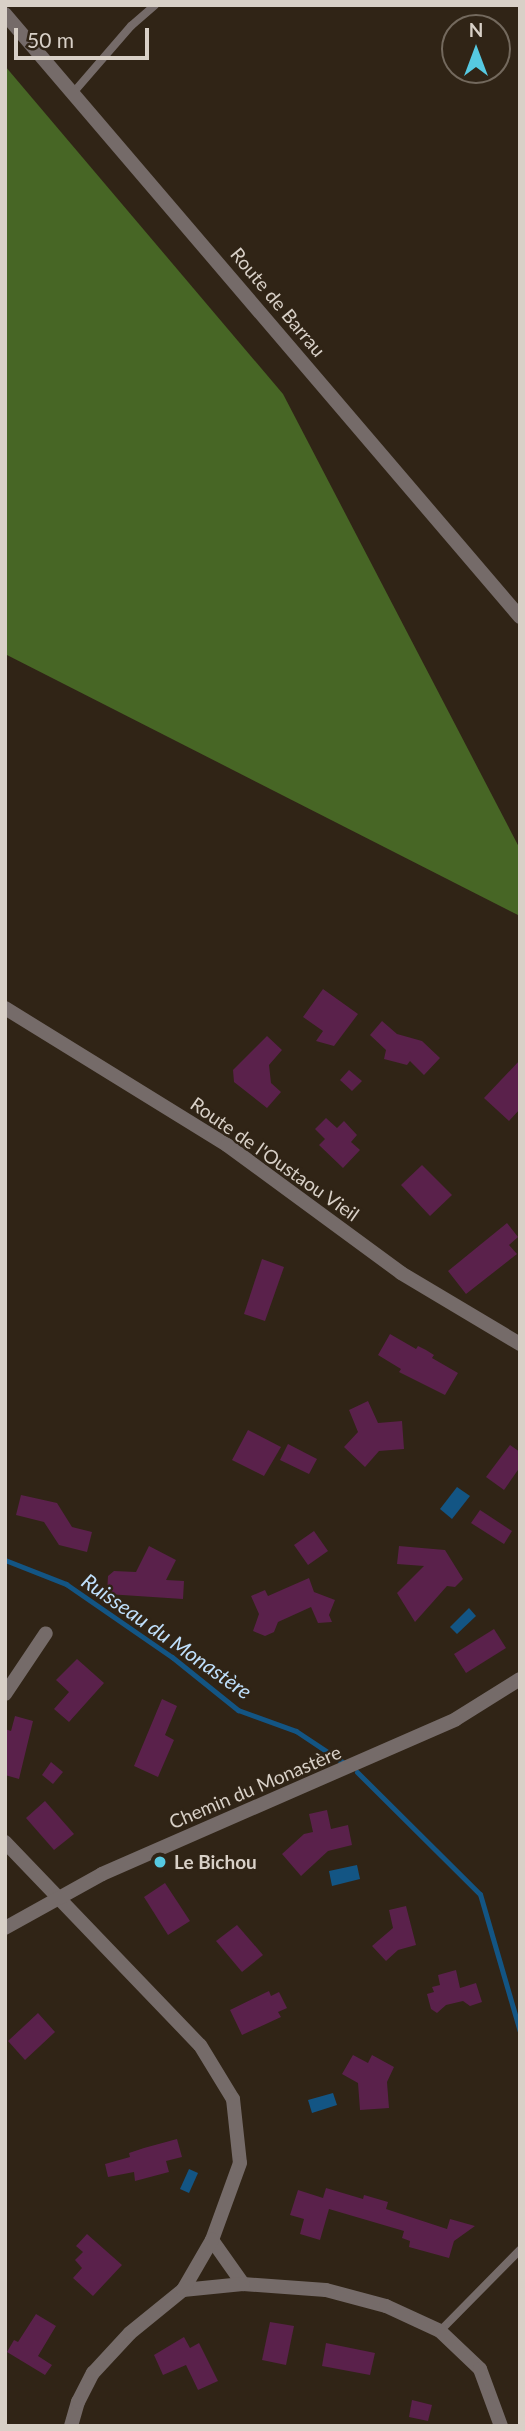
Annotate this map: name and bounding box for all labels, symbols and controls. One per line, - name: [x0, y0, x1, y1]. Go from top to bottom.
- scale bar: [18, 14, 152, 58]
- north arrow: [441, 14, 511, 84]
- text: N: [469, 18, 483, 41]
- text: 50 m: [27, 27, 74, 52]
- street label: Route de Barrau: [226, 243, 330, 361]
- street label: Route de l'Oustaou Vieil: [186, 1092, 364, 1226]
- water label: Ruisseau du Monastère: [77, 1568, 257, 1704]
- street label: Chemin du Monastère: [165, 1740, 345, 1834]
- place label: Le Bichou: [174, 1851, 257, 1873]
- marker: Le Bichou: [152, 1854, 168, 1870]

